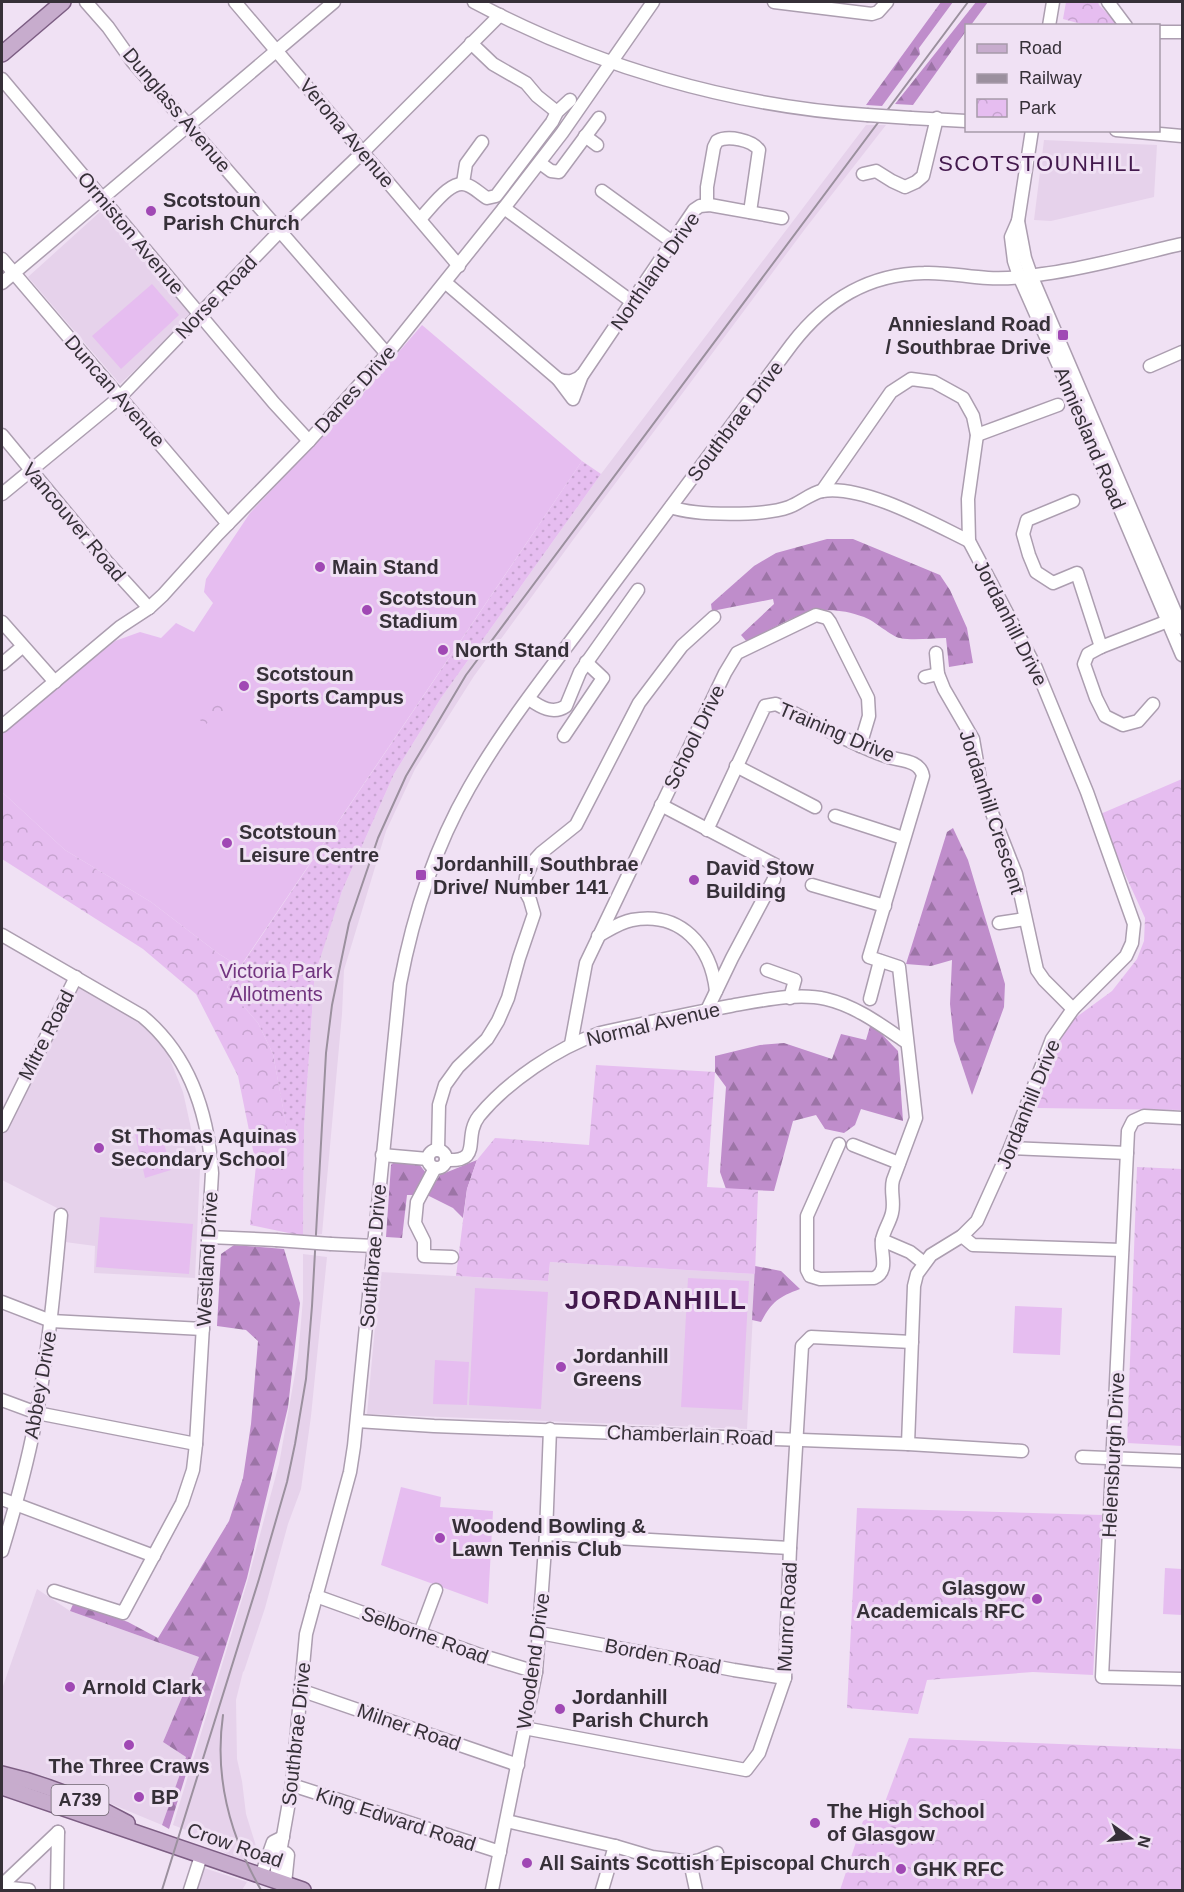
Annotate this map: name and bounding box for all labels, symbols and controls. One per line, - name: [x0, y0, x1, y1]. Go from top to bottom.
- legend: [965, 24, 1160, 132]
- text: Road: [1019, 38, 1062, 58]
- street label: Dunglass Avenue: [119, 43, 235, 177]
- text: Railway: [1019, 68, 1082, 88]
- street label: Verona Avenue: [295, 74, 399, 192]
- text: Park: [1019, 98, 1057, 118]
- district label: SCOTSTOUNHILL: [938, 151, 1142, 176]
- street label: Ormiston Avenue: [73, 167, 189, 299]
- place label: Scotstoun Parish Church: [163, 189, 300, 234]
- marker: Scotstoun Parish Church: [144, 204, 158, 218]
- street label: Northland Drive: [606, 208, 704, 334]
- street label: Norse Road: [171, 251, 261, 343]
- place label: Anniesland Road / Southbrae Drive: [885, 313, 1051, 358]
- marker: Anniesland Road / Southbrae Drive: [1056, 328, 1070, 342]
- street label: Duncan Avenue: [60, 331, 170, 451]
- street label: Danes Drive: [310, 341, 400, 437]
- street label: Southbrae Drive: [683, 357, 787, 485]
- street label: Anniesland Road: [1050, 364, 1130, 512]
- street label: Vancouver Road: [18, 458, 130, 586]
- place label: Main Stand: [332, 556, 439, 578]
- street label: Jordanhill Drive: [970, 557, 1052, 689]
- marker: Main Stand: [313, 560, 327, 574]
- place label: Scotstoun Stadium: [379, 587, 477, 632]
- marker: Scotstoun Stadium: [360, 603, 374, 617]
- place label: North Stand: [455, 639, 569, 661]
- marker: North Stand: [436, 643, 450, 657]
- place label: Scotstoun Sports Campus: [256, 663, 404, 708]
- marker: Scotstoun Sports Campus: [237, 679, 251, 693]
- street label: School Drive: [659, 681, 729, 793]
- street label: Training Drive: [776, 698, 898, 766]
- street label: Jordanhill Crescent: [955, 727, 1029, 897]
- place label: Scotstoun Leisure Centre: [239, 821, 379, 866]
- marker: Scotstoun Leisure Centre: [220, 836, 234, 850]
- place label: Jordanhill, Southbrae Drive/ Number 141: [433, 853, 639, 898]
- place label: David Stow Building: [706, 857, 814, 902]
- marker: Jordanhill, Southbrae Drive/ Number 141: [414, 868, 428, 882]
- marker: David Stow Building: [687, 873, 701, 887]
- park label: Victoria Park Allotments: [219, 960, 334, 1005]
- street label: Mitre Road: [14, 986, 78, 1084]
- street label: Normal Avenue: [584, 998, 722, 1050]
- street label: Jordanhill Drive: [992, 1036, 1064, 1172]
- place label: St Thomas Aquinas Secondary School: [111, 1125, 297, 1170]
- marker: St Thomas Aquinas Secondary School: [92, 1141, 106, 1155]
- street label: Southbrae Drive: [356, 1183, 390, 1329]
- street label: Westland Drive: [192, 1191, 222, 1327]
- district label: JORDANHILL: [565, 1285, 747, 1315]
- street label: Abbey Drive: [20, 1329, 60, 1441]
- place label: Jordanhill Greens: [573, 1345, 669, 1390]
- marker: Jordanhill Greens: [554, 1360, 568, 1374]
- street label: Helensburgh Drive: [1098, 1372, 1128, 1538]
- street label: Chamberlain Road: [606, 1421, 774, 1449]
- place label: Woodend Bowling & Lawn Tennis Club: [452, 1515, 646, 1560]
- marker: Woodend Bowling & Lawn Tennis Club: [433, 1531, 447, 1545]
- street label: Munro Road: [773, 1561, 801, 1673]
- place label: Glasgow Academicals RFC: [856, 1577, 1025, 1622]
- street label: Woodend Drive: [513, 1591, 553, 1731]
- marker: Glasgow Academicals RFC: [1030, 1592, 1044, 1606]
- street label: Selborne Road: [359, 1602, 491, 1668]
- street label: Borden Road: [603, 1634, 723, 1678]
- street label: Southbrae Drive: [278, 1661, 314, 1807]
- place label: Arnold Clark: [82, 1676, 203, 1698]
- marker: Arnold Clark: [63, 1680, 77, 1694]
- place label: Jordanhill Parish Church: [572, 1686, 709, 1731]
- street label: Milner Road: [354, 1699, 464, 1755]
- marker: Jordanhill Parish Church: [553, 1702, 567, 1716]
- marker: The Three Craws: [122, 1738, 136, 1752]
- place label: The Three Craws: [48, 1755, 210, 1777]
- street label: King Edward Road: [313, 1783, 479, 1855]
- road number: A739: [52, 1785, 109, 1815]
- place label: BP: [151, 1786, 179, 1808]
- marker: BP: [132, 1790, 146, 1804]
- place label: The High School of Glasgow: [827, 1800, 985, 1845]
- north arrow: [1100, 1808, 1160, 1868]
- marker: The High School of Glasgow: [808, 1816, 822, 1830]
- street label: Crow Road: [184, 1818, 286, 1872]
- text: N: [1134, 1834, 1154, 1850]
- place label: All Saints Scottish Episcopal Church: [539, 1852, 890, 1874]
- marker: All Saints Scottish Episcopal Church: [520, 1856, 534, 1870]
- place label: GHK RFC: [913, 1858, 1004, 1880]
- marker: GHK RFC: [894, 1862, 908, 1876]

